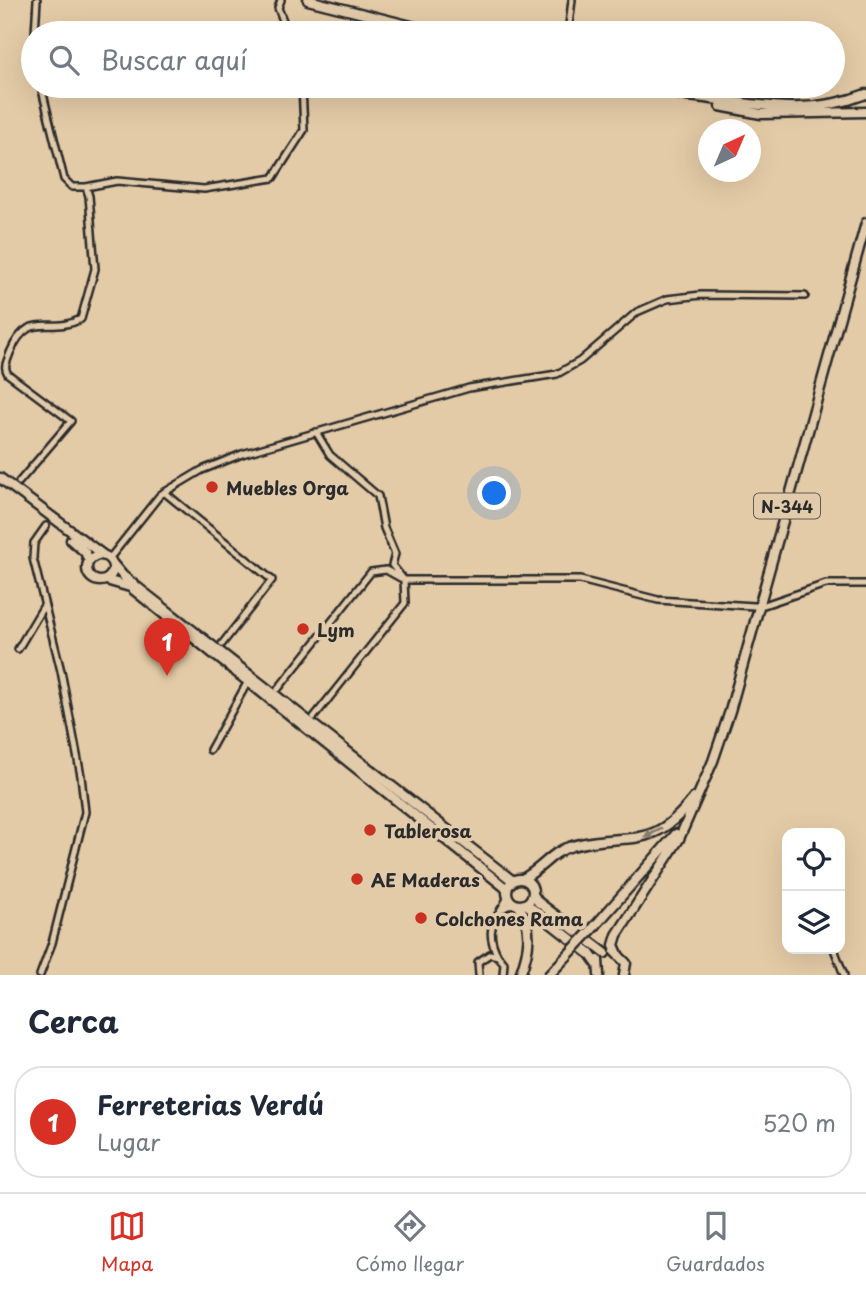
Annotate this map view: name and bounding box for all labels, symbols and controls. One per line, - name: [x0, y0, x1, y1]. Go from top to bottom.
- search box: [21, 21, 845, 98]
- text: Buscar aquí: [101, 40, 247, 79]
- icon: search: [45, 41, 83, 79]
- north arrow: [698, 119, 761, 182]
- place label: Muebles Orga: [226, 474, 349, 501]
- your location: [477, 476, 511, 510]
- marker: Muebles Orga: [204, 479, 220, 495]
- road number: N-344: [754, 494, 820, 519]
- place label: Lym: [317, 616, 355, 643]
- pin: 1: [144, 618, 190, 676]
- marker: Lym: [295, 621, 311, 637]
- place label: Tablerosa: [384, 817, 472, 844]
- marker: Tablerosa: [362, 822, 378, 838]
- one-way arrow: [643, 827, 663, 838]
- map controls: [782, 828, 845, 954]
- button: locate: [782, 828, 845, 891]
- place label: AE Maderas: [371, 866, 480, 893]
- marker: AE Maderas: [349, 871, 365, 887]
- button: layers: [782, 891, 845, 954]
- place label: Colchones Rama: [435, 905, 584, 932]
- marker: Colchones Rama: [413, 910, 429, 926]
- text: Cerca: [28, 998, 119, 1043]
- text: Ferreterias Verdú: [97, 1085, 324, 1124]
- text: 1: [48, 1105, 59, 1140]
- text: 520 m: [763, 1105, 836, 1140]
- text: Lugar: [97, 1124, 160, 1159]
- tab: Mapa: [101, 1207, 153, 1277]
- tab: Cómo llegar: [355, 1207, 464, 1277]
- tab: Guardados: [666, 1207, 765, 1277]

